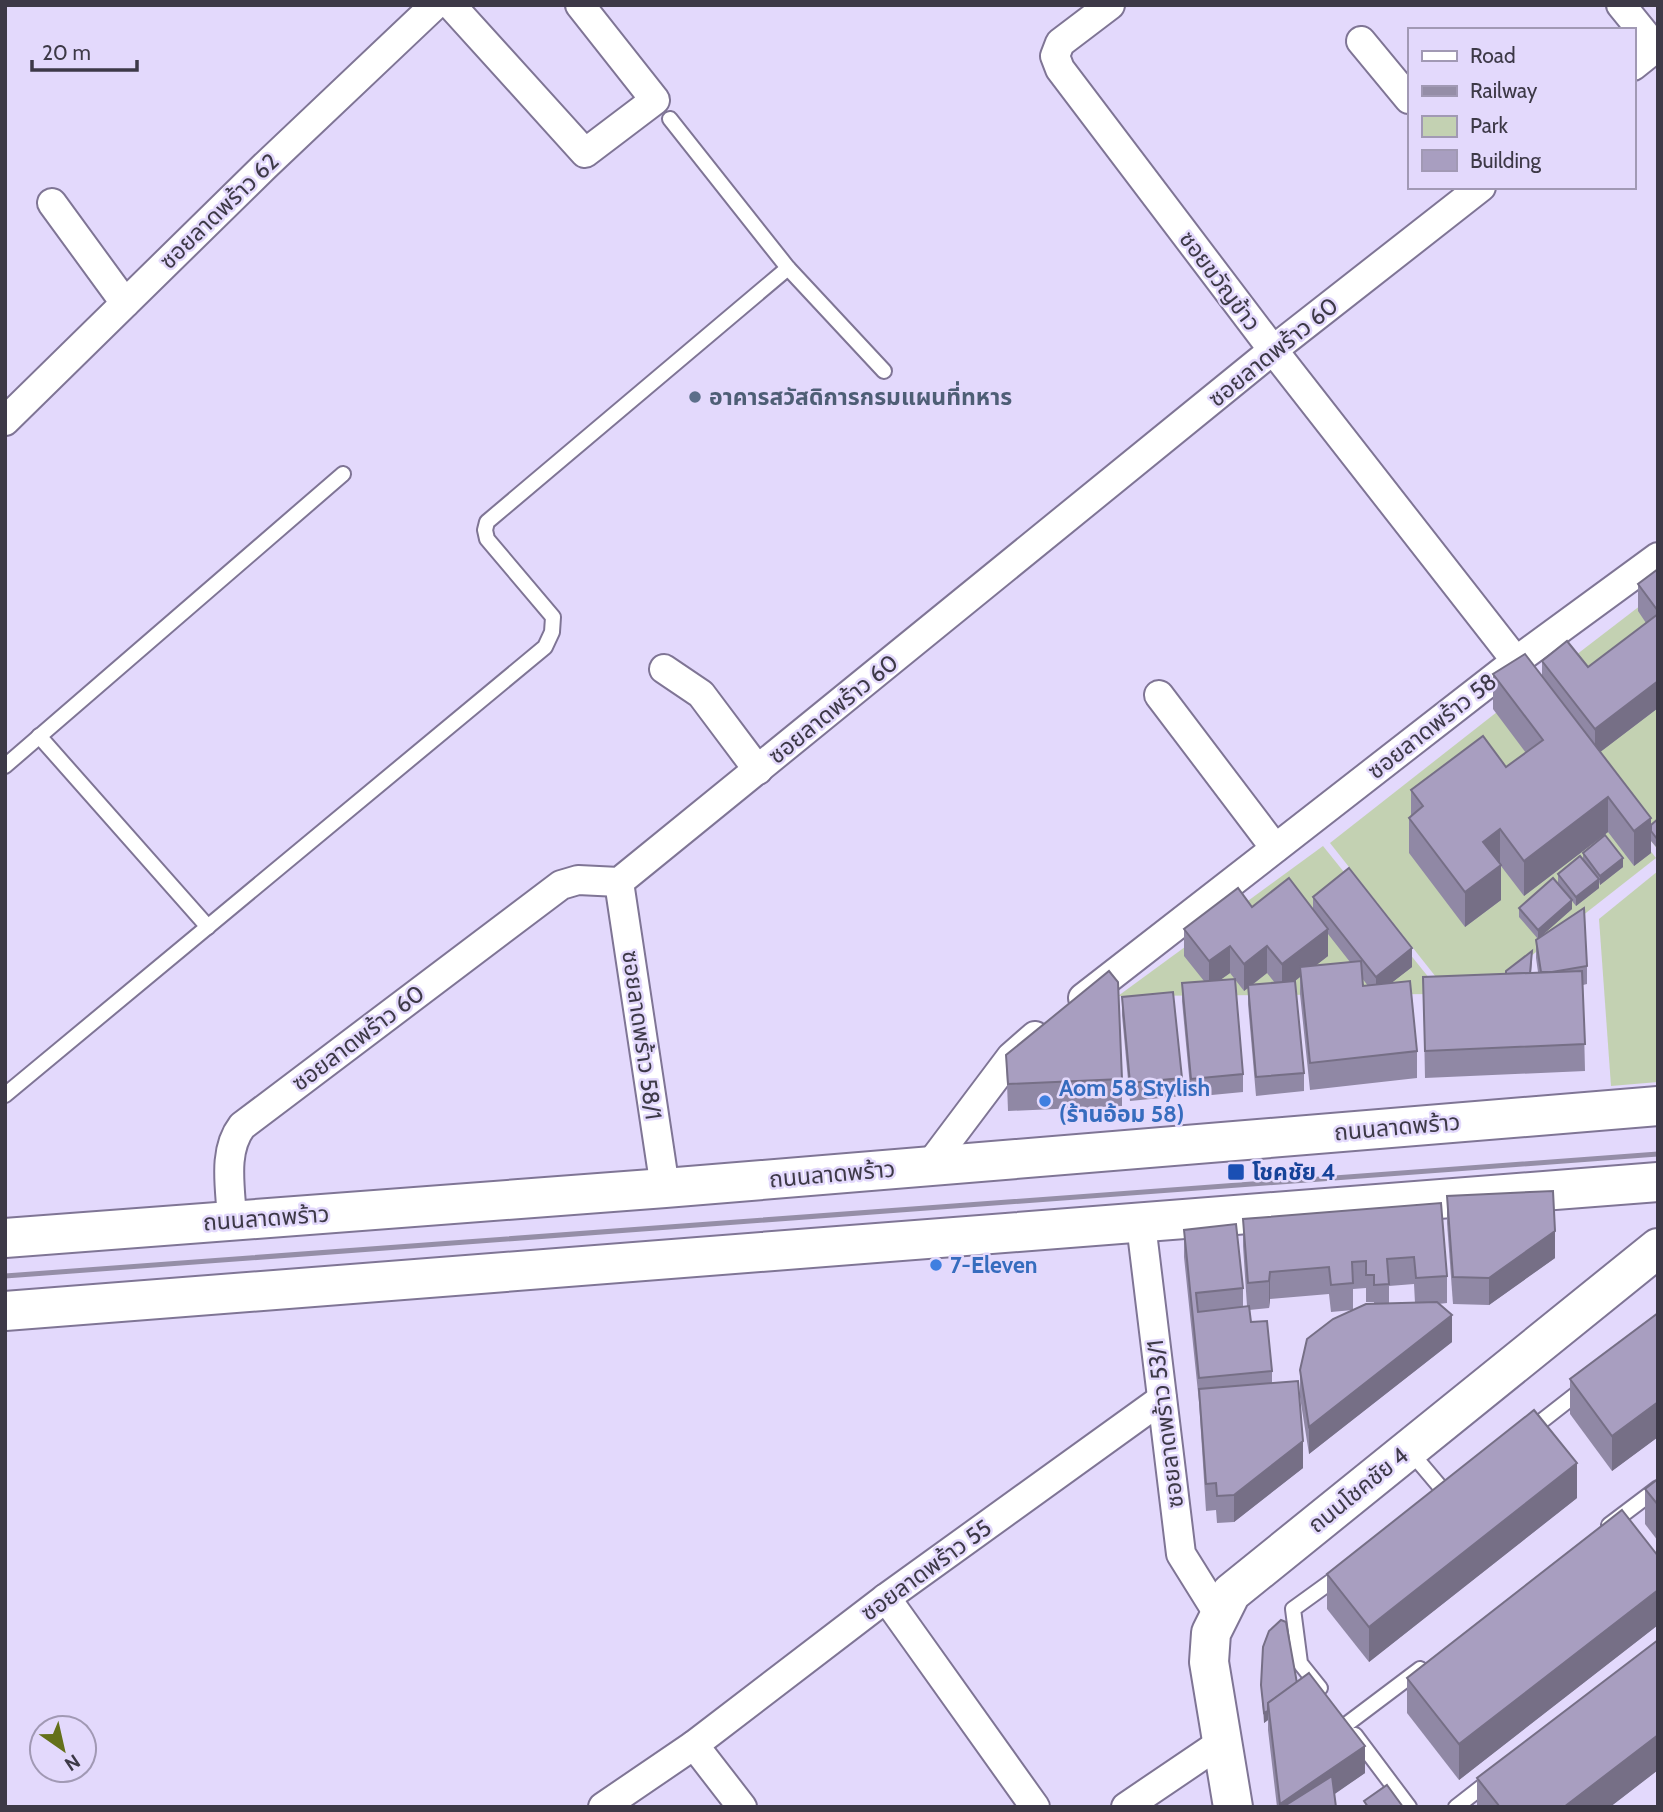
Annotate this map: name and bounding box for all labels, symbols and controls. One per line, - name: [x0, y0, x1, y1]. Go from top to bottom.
- scale bar: [32, 28, 136, 72]
- legend: [1408, 28, 1635, 189]
- text: 20 m: [42, 40, 91, 65]
- text: Road: [1470, 43, 1516, 68]
- text: Railway: [1470, 78, 1538, 103]
- text: Park: [1470, 113, 1508, 138]
- street label: ซอยลาดพร้าว 62: [154, 147, 284, 275]
- text: Building: [1470, 148, 1542, 173]
- street label: ซอยขวัญข้าว: [1173, 226, 1267, 336]
- street label: ซอยลาดพร้าว 60: [1203, 291, 1343, 413]
- place label: อาคารสวัสดิการกรมแผนที่ทหาร: [709, 381, 1012, 411]
- marker: อาคารสวัสดิการกรมแผนที่ทหาร: [687, 389, 703, 405]
- street label: ซอยลาดพร้าว 60: [763, 648, 903, 770]
- street label: ซอยลาดพร้าว 58: [1362, 667, 1502, 785]
- street label: ซอยลาดพร้าว 58/1: [616, 949, 668, 1121]
- street label: ซอยลาดพร้าว 60: [286, 979, 430, 1097]
- place label: Aom 58 Stylish (ร้านอ้อม 58): [1059, 1074, 1210, 1128]
- marker: Aom 58 Stylish (ร้านอ้อม 58): [1037, 1093, 1053, 1109]
- street label: ถนนลาดพร้าว: [1333, 1108, 1461, 1146]
- street label: ถนนลาดพร้าว: [768, 1155, 896, 1193]
- place label: โชคชัย 4: [1252, 1158, 1335, 1186]
- marker: โชคชัย 4: [1226, 1162, 1246, 1182]
- street label: ถนนลาดพร้าว: [202, 1200, 330, 1236]
- place label: 7-Eleven: [950, 1251, 1037, 1279]
- marker: 7-Eleven: [928, 1257, 944, 1273]
- street label: ซอยลาดพร้าว 53/1: [1141, 1338, 1189, 1510]
- street label: ถนนโชคชัย 4: [1302, 1441, 1414, 1539]
- street label: ซอยลาดพร้าว 55: [855, 1513, 997, 1627]
- north arrow: [28, 1714, 98, 1784]
- text: N: [60, 1749, 84, 1776]

